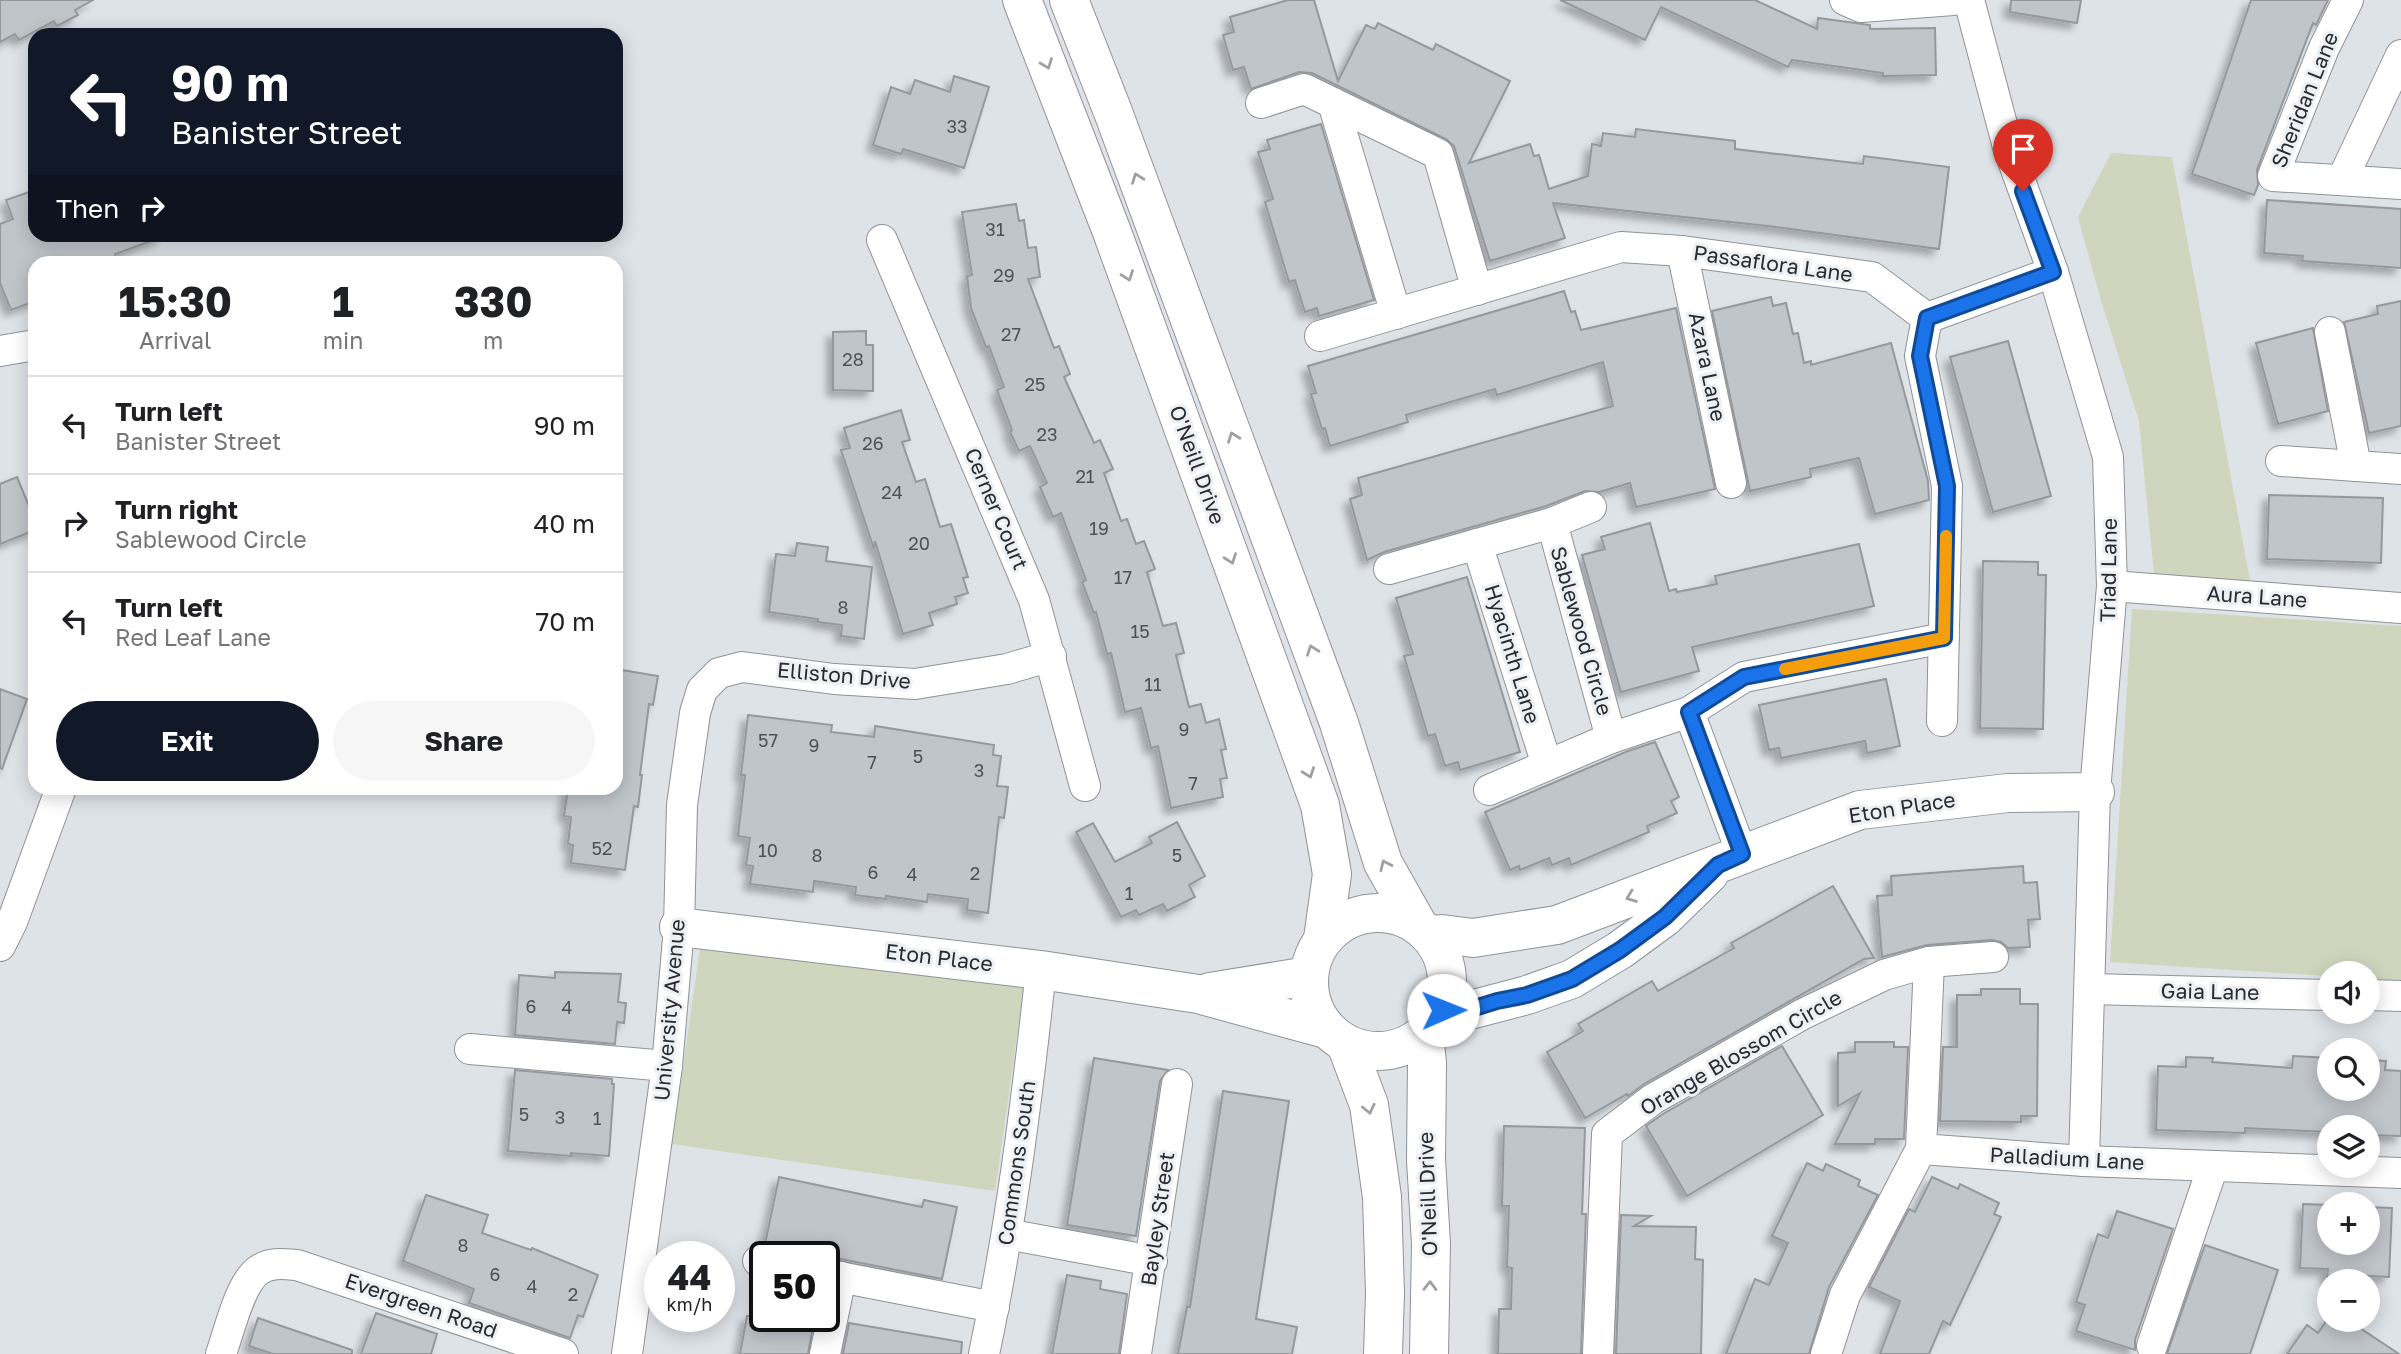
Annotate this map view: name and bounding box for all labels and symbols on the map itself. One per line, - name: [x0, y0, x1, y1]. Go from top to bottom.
- street label: Sheridan Lane: [2265, 28, 2343, 171]
- one-way arrow: [1038, 57, 1052, 69]
- house number: 33: [946, 115, 968, 137]
- pin: [1993, 119, 2053, 191]
- one-way arrow: [1131, 172, 1145, 184]
- house number: 31: [985, 218, 1005, 240]
- street label: Passaflora Lane: [1692, 239, 1854, 287]
- house number: 29: [993, 264, 1015, 286]
- one-way arrow: [1120, 269, 1134, 282]
- street label: Azara Lane: [1684, 310, 1732, 424]
- house number: 27: [1001, 323, 1021, 345]
- house number: 28: [842, 348, 864, 370]
- house number: 25: [1025, 373, 1045, 395]
- street label: O'Neill Drive: [1164, 402, 1231, 528]
- house number: 23: [1037, 423, 1057, 445]
- one-way arrow: [1227, 431, 1241, 443]
- house number: 26: [862, 432, 884, 454]
- street label: Cerner Court: [960, 444, 1034, 573]
- house number: 21: [1075, 465, 1095, 487]
- house number: 24: [881, 481, 903, 503]
- house number: 19: [1089, 517, 1109, 539]
- street label: Triad Lane: [2094, 518, 2122, 622]
- house number: 20: [908, 532, 930, 554]
- street label: Sablewood Circle: [1545, 543, 1619, 718]
- one-way arrow: [1223, 552, 1237, 564]
- house number: 17: [1114, 566, 1132, 588]
- street label: Aura Lane: [2206, 580, 2308, 612]
- street label: Hyacinth Lane: [1479, 581, 1547, 727]
- house number: 8: [838, 596, 848, 618]
- house number: 15: [1130, 620, 1150, 642]
- one-way arrow: [1306, 645, 1320, 657]
- street label: Elliston Drive: [776, 656, 912, 694]
- house number: 11: [1144, 673, 1162, 695]
- house number: 9: [1179, 718, 1189, 740]
- house number: 57: [758, 729, 778, 751]
- house number: 9: [809, 734, 819, 756]
- house number: 5: [913, 745, 923, 767]
- house number: 7: [867, 751, 877, 773]
- house number: 3: [974, 759, 984, 781]
- one-way arrow: [1300, 766, 1314, 778]
- house number: 7: [1188, 772, 1198, 794]
- street label: Eton Place: [1846, 786, 1957, 828]
- house number: 52: [592, 837, 612, 859]
- house number: 10: [758, 839, 778, 861]
- house number: 8: [812, 844, 822, 866]
- house number: 5: [1172, 844, 1182, 866]
- one-way arrow: [1380, 860, 1394, 872]
- house number: 6: [868, 861, 878, 883]
- house number: 2: [970, 862, 980, 884]
- house number: 4: [907, 863, 918, 885]
- house number: 1: [1125, 882, 1134, 904]
- one-way arrow: [1626, 889, 1638, 903]
- street label: University Avenue: [648, 918, 690, 1102]
- street label: Eton Place: [884, 938, 994, 976]
- position arrow: [1406, 973, 1480, 1047]
- street label: Gaia Lane: [2161, 977, 2260, 1005]
- street label: Orange Blossom Circle: [1635, 984, 1846, 1121]
- house number: 6: [526, 995, 536, 1017]
- house number: 4: [562, 996, 573, 1018]
- street label: Commons South: [992, 1079, 1040, 1247]
- one-way arrow: [1360, 1102, 1375, 1114]
- house number: 5: [519, 1103, 529, 1125]
- house number: 3: [555, 1106, 565, 1128]
- house number: 1: [593, 1107, 602, 1129]
- street label: O'Neill Drive: [1412, 1131, 1442, 1257]
- street label: Palladium Lane: [1989, 1141, 2145, 1175]
- street label: Bayley Street: [1135, 1150, 1179, 1287]
- house number: 8: [458, 1234, 468, 1256]
- speed limit sign: 50: [749, 1241, 840, 1332]
- house number: 6: [490, 1263, 500, 1285]
- street label: Evergreen Road: [342, 1267, 501, 1343]
- house number: 4: [527, 1275, 538, 1297]
- one-way arrow: [1423, 1280, 1438, 1291]
- house number: 2: [568, 1283, 578, 1305]

